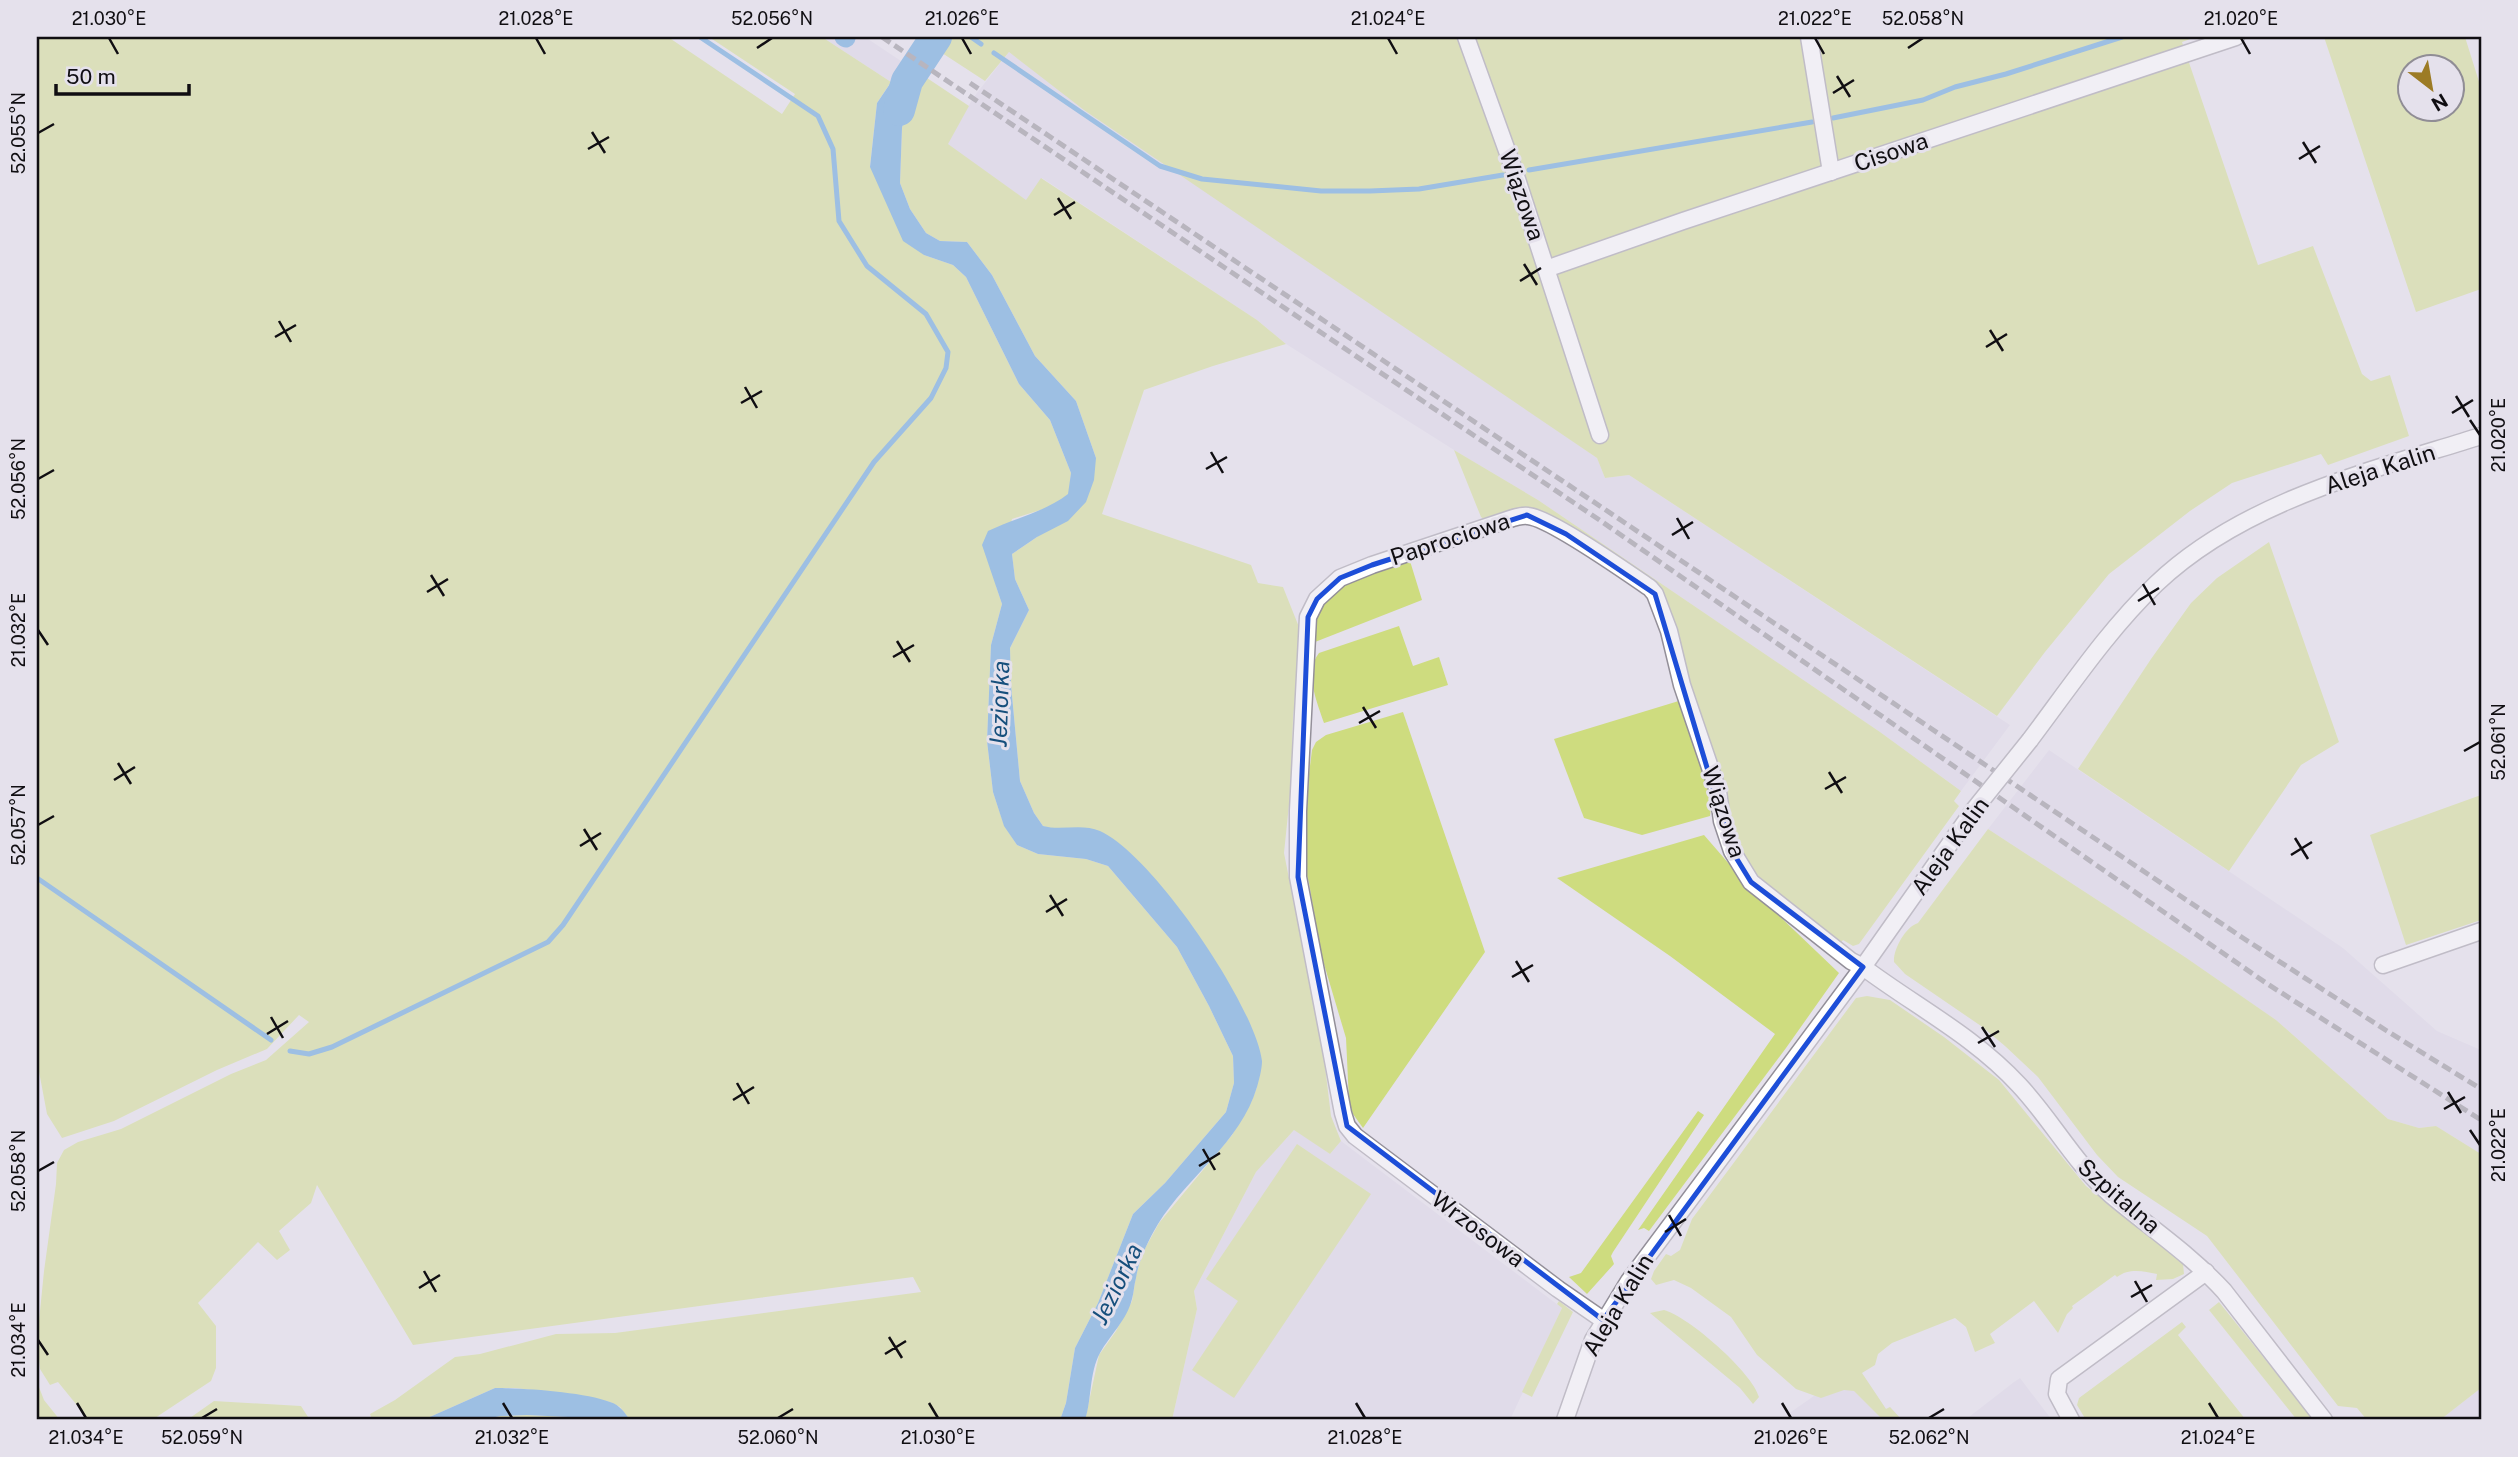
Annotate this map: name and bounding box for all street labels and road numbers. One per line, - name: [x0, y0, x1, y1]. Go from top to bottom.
- street label: Cisowa: [1850, 126, 1931, 177]
- street label: Wiązowa: [1494, 146, 1551, 244]
- street label: Aleja Kalin: [2321, 438, 2438, 499]
- street label: Paprociowa: [1387, 507, 1513, 571]
- street label: Wiązowa: [1697, 763, 1752, 861]
- street label: Aleja Kalin: [1905, 792, 1994, 900]
- street label: Szpitalna: [2073, 1153, 2166, 1239]
- street label: Wrzosowa: [1426, 1185, 1530, 1272]
- street label: Aleja Kalin: [1577, 1249, 1659, 1361]

